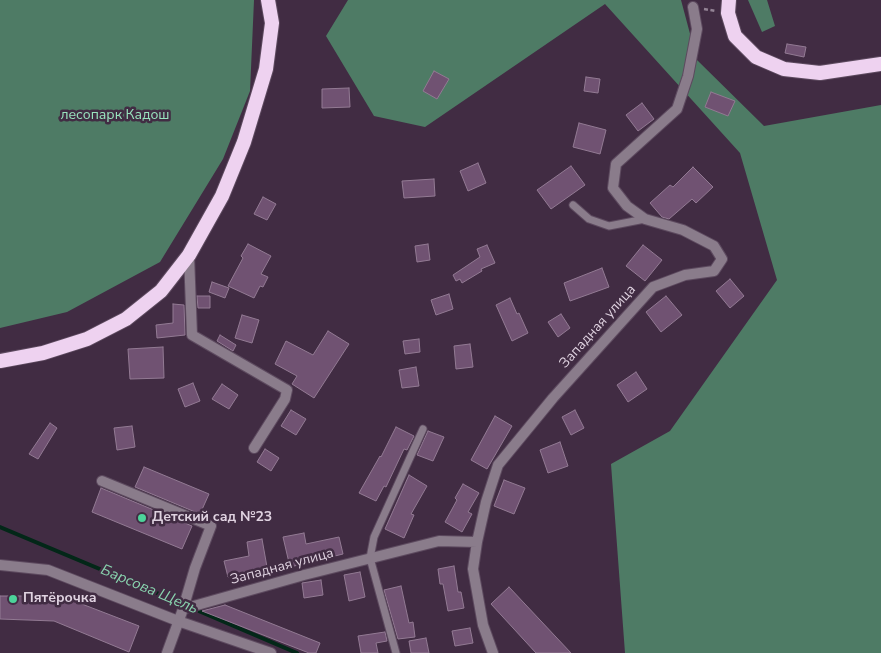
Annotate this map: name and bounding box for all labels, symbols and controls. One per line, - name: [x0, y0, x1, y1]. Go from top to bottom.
- park label: лесопарк Кадош: [60, 108, 170, 124]
- street label: Западная улица: [556, 282, 640, 372]
- place label: Детский сад №23: [152, 510, 272, 526]
- marker: Детский сад №23: [136, 512, 148, 524]
- street label: Западная улица: [228, 545, 336, 589]
- water label: Барсова Щель: [98, 561, 200, 619]
- place label: Пятёрочка: [23, 591, 96, 607]
- marker: Пятёрочка: [7, 593, 19, 605]

